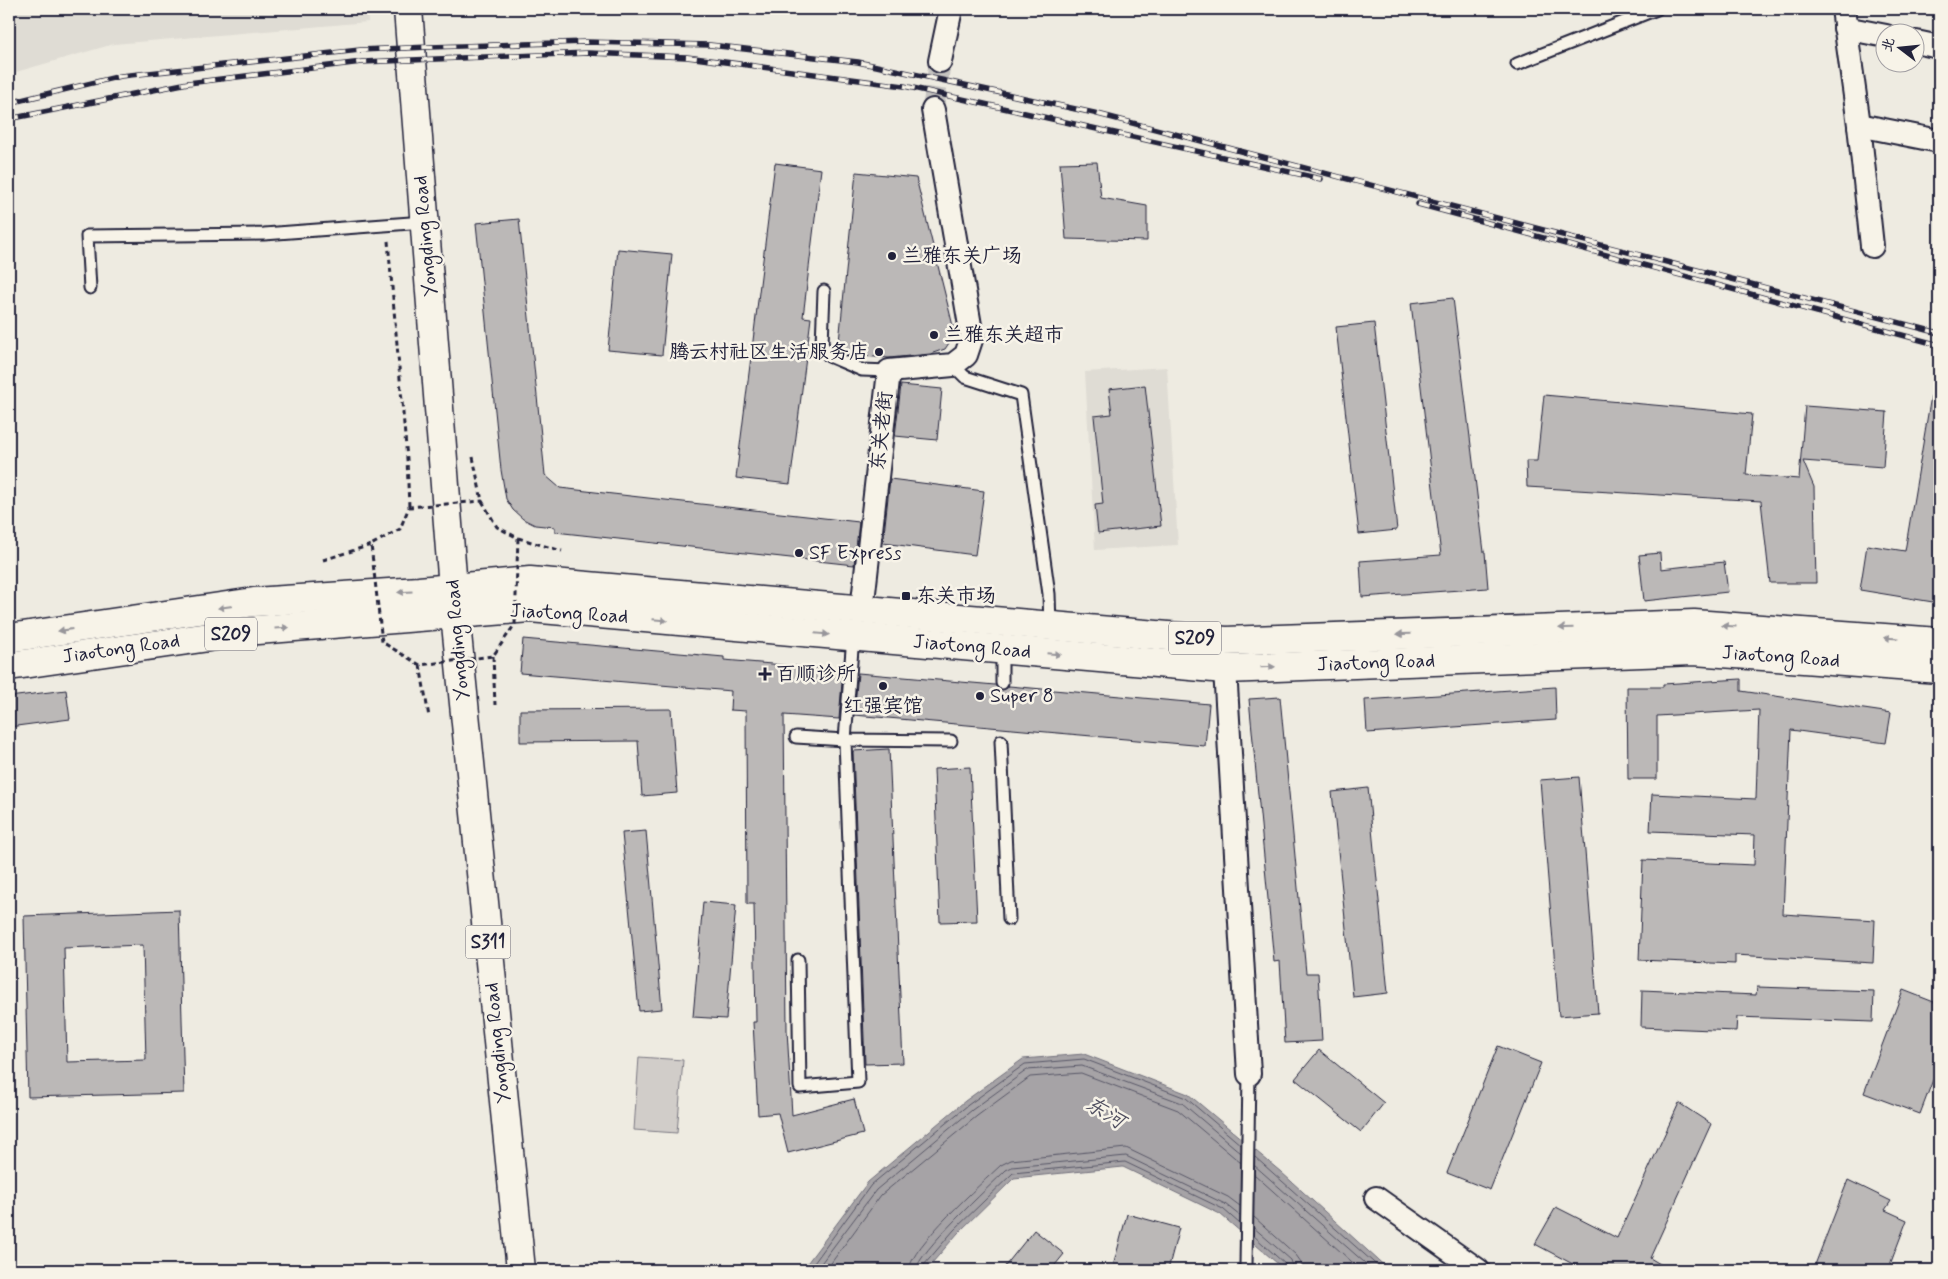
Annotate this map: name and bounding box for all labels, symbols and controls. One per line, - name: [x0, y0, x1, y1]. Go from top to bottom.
- north arrow: [1876, 22, 1926, 72]
- text: 北: [1878, 35, 1899, 54]
- street label: Yongding Road: [407, 174, 446, 298]
- place label: 兰雅东关广场: [902, 243, 1022, 270]
- marker: 兰雅东关广场: [886, 250, 898, 262]
- place label: 兰雅东关超市: [944, 322, 1064, 349]
- marker: 兰雅东关超市: [928, 329, 940, 341]
- place label: 腾云村社区生活服务店: [669, 339, 869, 366]
- marker: 腾云村社区生活服务店: [873, 346, 885, 358]
- street label: 东关老街: [864, 390, 900, 472]
- place label: SF Express: [809, 540, 902, 567]
- marker: SF Express: [793, 547, 805, 559]
- street label: Yongding Road: [439, 578, 478, 702]
- place label: 东关市场: [916, 583, 996, 610]
- one-way arrow: [397, 589, 413, 597]
- marker: 东关市场: [900, 590, 912, 602]
- street label: Jiaotong Road: [509, 597, 629, 632]
- one-way arrow: [217, 603, 233, 611]
- one-way arrow: [653, 616, 669, 624]
- road number: S209: [205, 618, 257, 650]
- road number: S209: [1169, 622, 1221, 654]
- one-way arrow: [1720, 622, 1736, 630]
- one-way arrow: [275, 623, 291, 631]
- one-way arrow: [1558, 625, 1574, 633]
- one-way arrow: [56, 626, 72, 634]
- street label: Jiaotong Road: [61, 627, 182, 672]
- street label: Jiaotong Road: [912, 628, 1032, 667]
- one-way arrow: [815, 630, 831, 638]
- one-way arrow: [1396, 631, 1412, 639]
- one-way arrow: [1882, 634, 1898, 642]
- street label: Jiaotong Road: [1721, 639, 1841, 676]
- street label: Jiaotong Road: [1316, 647, 1436, 680]
- one-way arrow: [1046, 650, 1062, 658]
- place label: 百顺诊所: [776, 661, 856, 688]
- one-way arrow: [1261, 663, 1277, 671]
- marker: 百顺诊所: [758, 667, 772, 681]
- marker: 红强宾馆: [877, 680, 889, 692]
- place label: Super 8: [990, 683, 1054, 710]
- marker: Super 8: [974, 690, 986, 702]
- place label: 红强宾馆: [843, 693, 923, 720]
- road number: S311: [466, 926, 510, 959]
- street label: Yongding Road: [478, 981, 519, 1105]
- water label: 东河: [1080, 1090, 1133, 1138]

